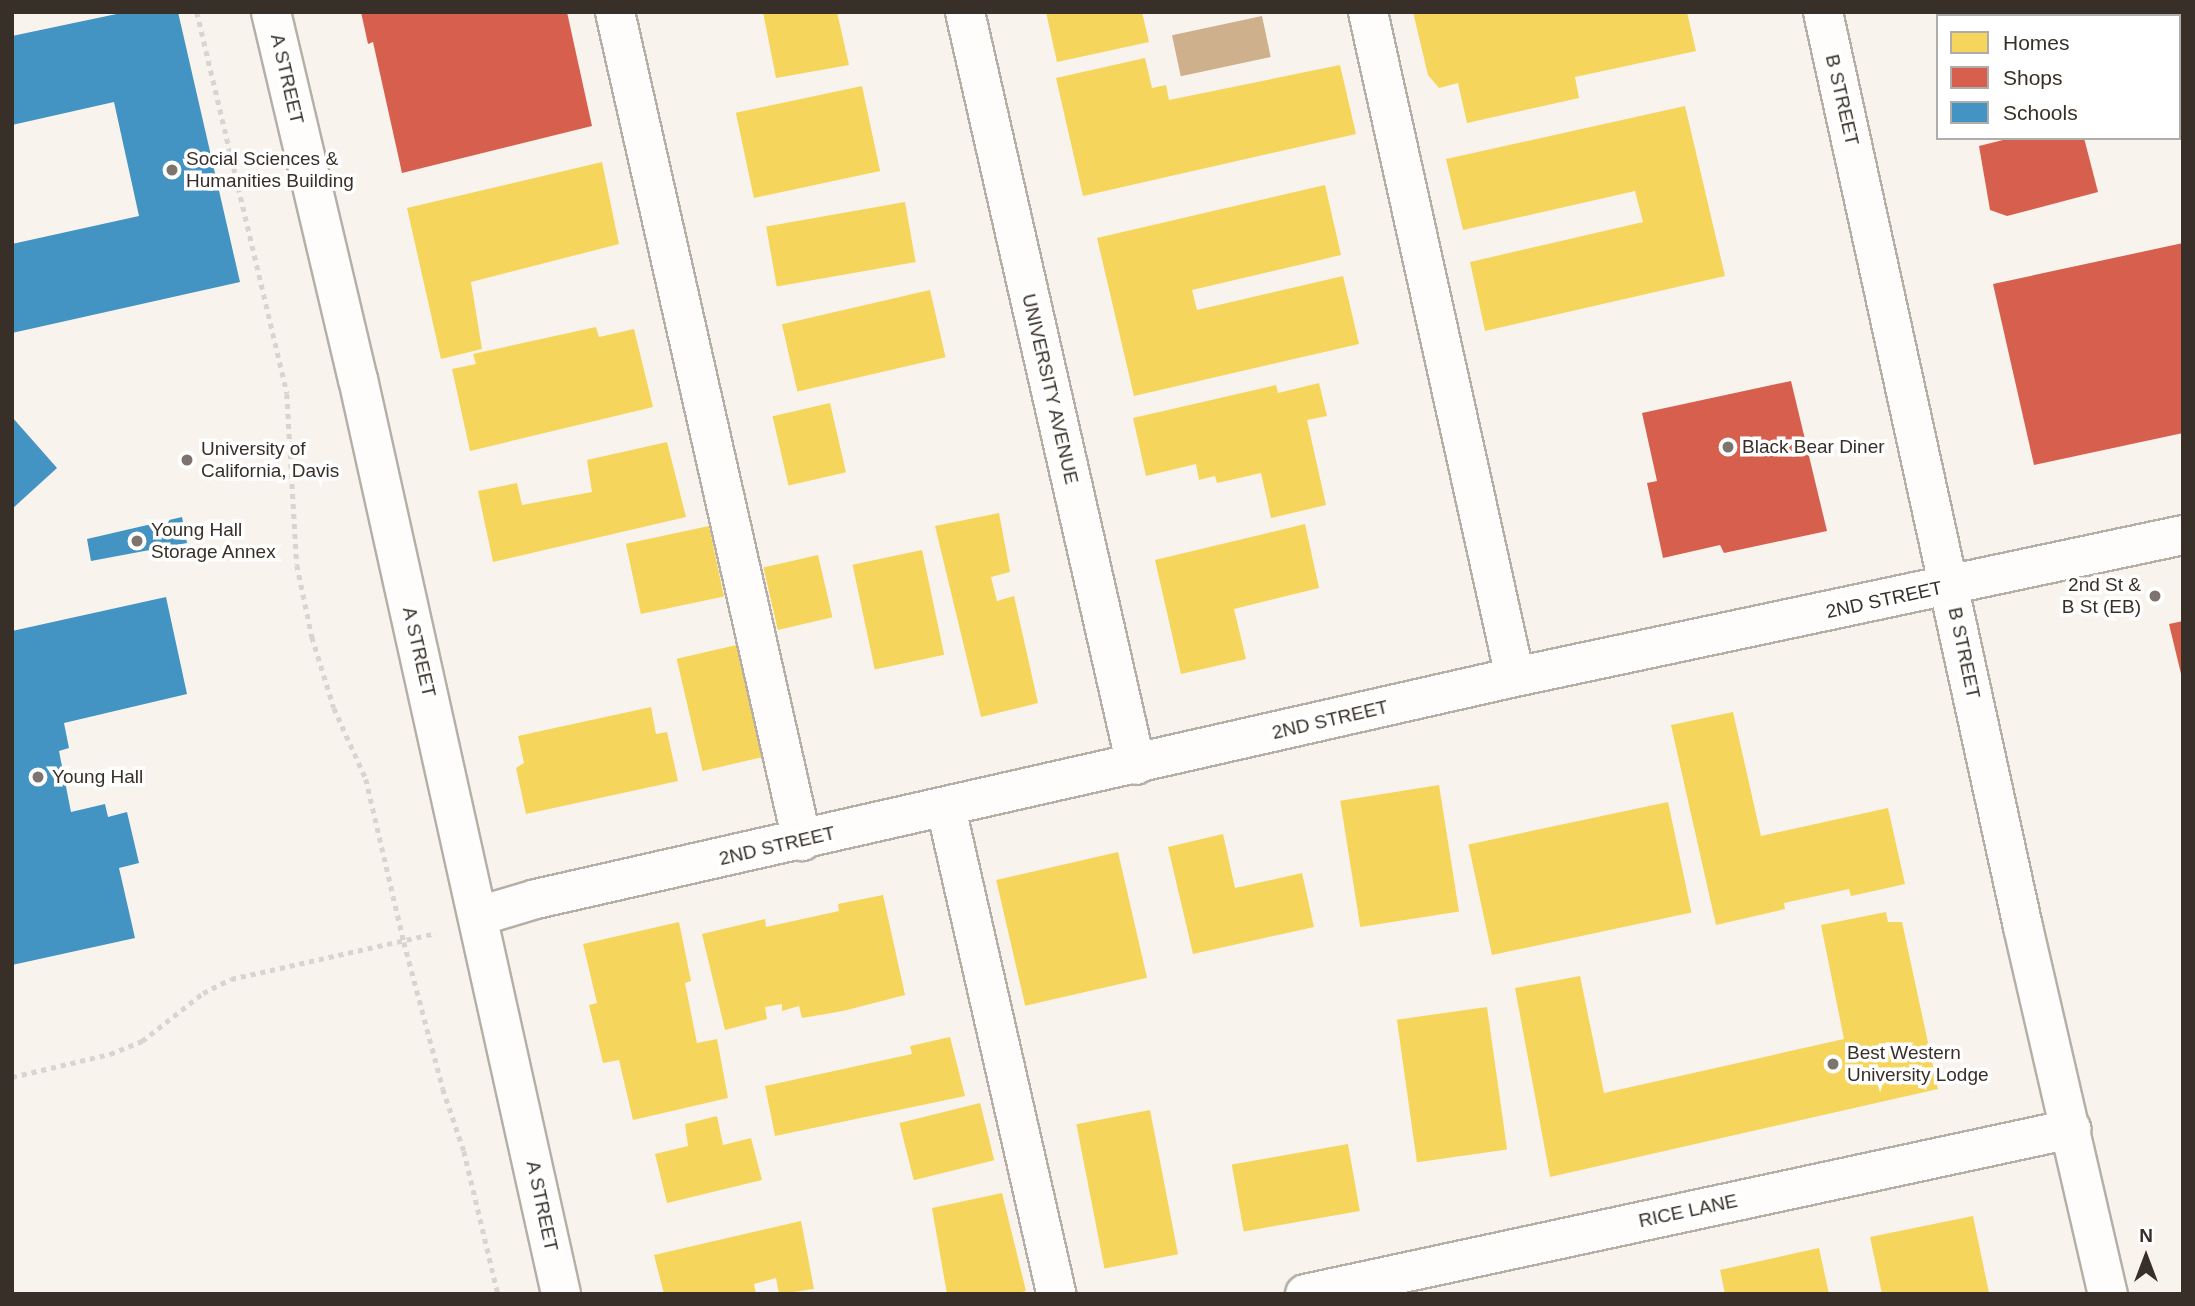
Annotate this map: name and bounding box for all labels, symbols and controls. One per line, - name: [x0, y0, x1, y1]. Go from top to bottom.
- legend: [1936, 14, 2181, 140]
- street label: A STREET: [265, 31, 309, 127]
- text: Homes: [2003, 31, 2070, 54]
- street label: B STREET: [1820, 52, 1864, 148]
- text: Shops: [2003, 66, 2063, 89]
- text: Schools: [2003, 101, 2078, 124]
- place label: Social Sciences & Humanities Building: [186, 148, 354, 192]
- marker: Social Sciences & Humanities Building: [164, 162, 180, 178]
- street label: UNIVERSITY AVENUE: [1017, 291, 1083, 487]
- place label: Black Bear Diner: [1742, 436, 1885, 458]
- place label: University of California, Davis: [201, 438, 339, 482]
- marker: Black Bear Diner: [1720, 439, 1736, 455]
- marker: University of California, Davis: [179, 452, 195, 468]
- place label: Young Hall Storage Annex: [151, 519, 277, 563]
- marker: Young Hall Storage Annex: [129, 533, 145, 549]
- place label: 2nd St & B St (EB): [2062, 574, 2141, 618]
- street label: 2ND STREET: [1824, 577, 1944, 623]
- marker: 2nd St & B St (EB): [2147, 588, 2163, 604]
- street label: A STREET: [397, 604, 441, 700]
- street label: B STREET: [1943, 605, 1985, 701]
- street label: 2ND STREET: [1270, 696, 1390, 744]
- place label: Young Hall: [52, 766, 143, 788]
- marker: Young Hall: [30, 769, 46, 785]
- street label: 2ND STREET: [717, 822, 837, 870]
- place label: Best Western University Lodge: [1847, 1042, 1989, 1086]
- marker: Best Western University Lodge: [1825, 1056, 1841, 1072]
- street label: A STREET: [521, 1158, 563, 1254]
- street label: RICE LANE: [1637, 1189, 1739, 1233]
- north arrow: [2111, 1222, 2181, 1292]
- text: N: [2139, 1225, 2153, 1246]

